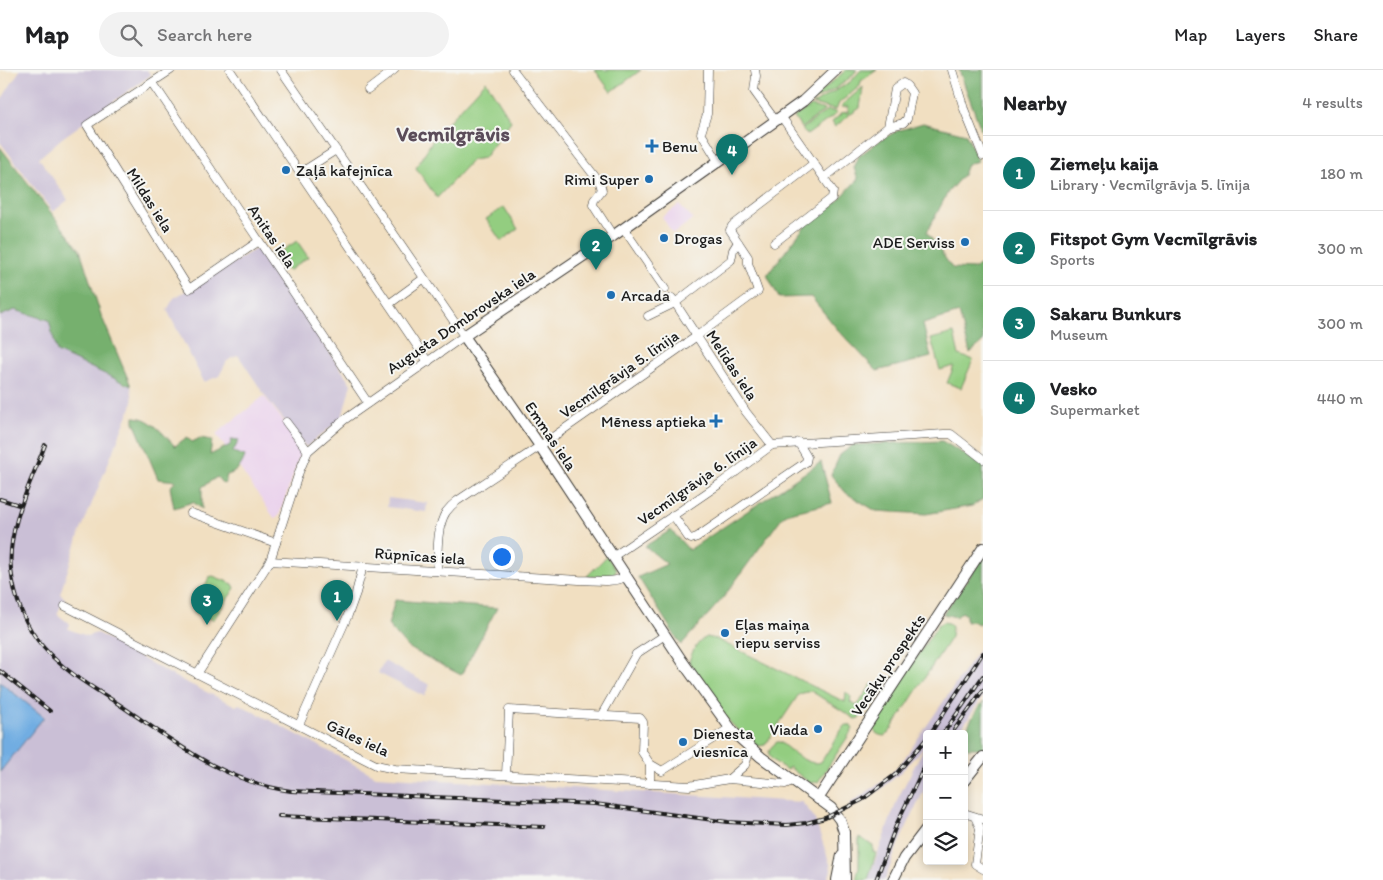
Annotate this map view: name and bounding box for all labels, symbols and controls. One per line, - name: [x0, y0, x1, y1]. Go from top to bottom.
- search box: [99, 12, 449, 57]
- text: Map: [25, 20, 69, 49]
- icon: search: [117, 21, 145, 49]
- text: Search here: [157, 23, 252, 46]
- text: Map: [1174, 24, 1207, 46]
- text: Layers: [1235, 24, 1285, 46]
- text: Share: [1313, 24, 1358, 46]
- text: Nearby: [1003, 90, 1067, 115]
- text: 4 results: [1302, 93, 1363, 112]
- district label: Vecmīlgrāvis: [396, 121, 510, 147]
- pin: 4: [716, 134, 748, 175]
- place label: Benu: [662, 137, 698, 156]
- marker: Benu: [646, 140, 658, 152]
- text: Ziemeļu kaija: [1050, 152, 1158, 175]
- place label: Zaļā kafejnīca: [296, 161, 393, 180]
- street label: Mildas iela: [123, 164, 177, 236]
- marker: Zaļā kafejnīca: [280, 164, 292, 176]
- text: 1: [1015, 164, 1023, 183]
- text: 180 m: [1320, 164, 1363, 183]
- place label: Rimi Super: [564, 170, 640, 189]
- marker: Rimi Super: [643, 173, 655, 185]
- text: Library · Vecmīlgrāvja 5. līnija: [1050, 175, 1250, 194]
- street label: Anitas iela: [244, 201, 300, 271]
- text: Fitspot Gym Vecmīlgrāvis: [1050, 227, 1257, 250]
- pin: 2: [580, 229, 612, 270]
- place label: Drogas: [674, 229, 722, 248]
- marker: Drogas: [658, 232, 670, 244]
- place label: ADE Serviss: [873, 233, 955, 252]
- marker: ADE Serviss: [959, 236, 971, 248]
- text: 2: [1015, 239, 1023, 258]
- text: 300 m: [1318, 239, 1363, 258]
- text: Sports: [1050, 250, 1095, 269]
- street label: Augusta Dombrovska iela: [383, 264, 540, 378]
- place label: Arcada: [621, 286, 670, 305]
- marker: Arcada: [605, 289, 617, 301]
- text: Sakaru Bunkurs: [1050, 302, 1181, 325]
- text: 3: [1015, 314, 1023, 333]
- text: 300 m: [1318, 314, 1363, 333]
- text: Museum: [1050, 325, 1108, 344]
- street label: Vecmīlgrāvja 5. līnija: [556, 326, 682, 422]
- street label: Melīdas iela: [702, 326, 762, 404]
- text: Vesko: [1050, 377, 1097, 400]
- text: 4: [1014, 389, 1024, 408]
- text: 440 m: [1317, 389, 1363, 408]
- street label: Emmas iela: [521, 398, 581, 475]
- text: Supermarket: [1050, 400, 1140, 419]
- place label: Mēness aptieka: [601, 412, 706, 431]
- marker: Mēness aptieka: [710, 415, 722, 427]
- street label: Vecmīlgrāvja 6. līnija: [634, 433, 760, 529]
- street label: Rūpnīcas iela: [374, 543, 467, 569]
- your location: [489, 544, 515, 570]
- pin: 1: [321, 580, 353, 621]
- pin: 3: [191, 584, 223, 625]
- street label: Vecāķu prospekts: [847, 610, 929, 720]
- place label: Eļas maiņa riepu serviss: [735, 615, 820, 652]
- marker: Eļas maiņa riepu serviss: [719, 627, 731, 639]
- street label: Gāles iela: [324, 715, 393, 761]
- place label: Viada: [769, 720, 809, 739]
- marker: Viada: [812, 723, 824, 735]
- place label: Dienesta viesnīca: [693, 724, 754, 761]
- map controls: [923, 730, 968, 865]
- button: +: [923, 730, 968, 775]
- marker: Dienesta viesnīca: [677, 736, 689, 748]
- button: −: [923, 775, 968, 820]
- button: layers: [923, 820, 968, 865]

